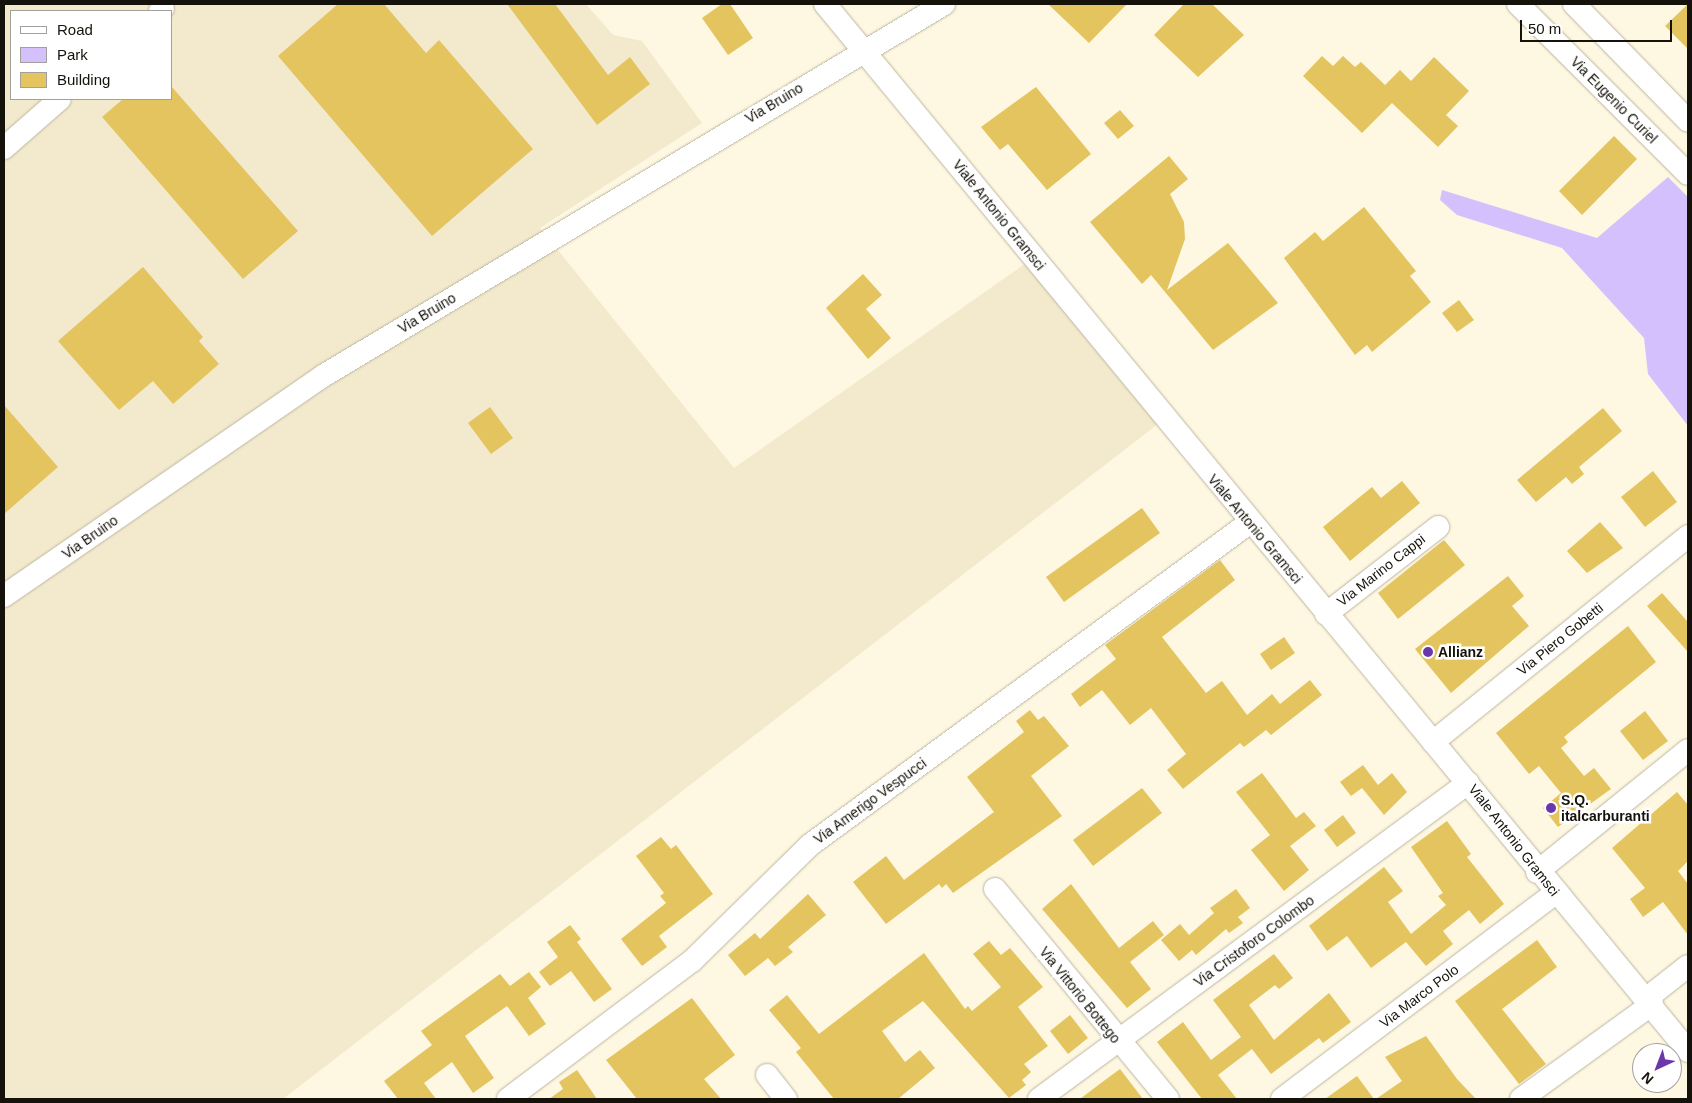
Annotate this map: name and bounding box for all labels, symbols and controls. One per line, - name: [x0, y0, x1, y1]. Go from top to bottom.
- legend: [10, 10, 172, 100]
- scale bar: [1522, 10, 1674, 42]
- text: 50 m: [1528, 20, 1561, 37]
- text: Road: [57, 21, 93, 38]
- text: Park: [57, 46, 88, 63]
- street label: Via Eugenio Curiel: [1567, 53, 1661, 147]
- text: Building: [57, 71, 110, 88]
- street label: Via Bruino: [742, 79, 806, 127]
- street label: Viale Antonio Gramsci: [949, 156, 1049, 274]
- street label: Via Bruino: [395, 289, 459, 337]
- street label: Viale Antonio Gramsci: [1204, 471, 1306, 587]
- street label: Via Bruino: [59, 512, 121, 562]
- street label: Via Marino Cappi: [1334, 530, 1428, 610]
- street label: Via Piero Gobetti: [1514, 599, 1606, 679]
- place label: Allianz: [1438, 644, 1483, 660]
- marker: Allianz: [1422, 646, 1434, 658]
- street label: Via Amerigo Vespucci: [810, 754, 930, 848]
- street label: Viale Antonio Gramsci: [1465, 780, 1563, 900]
- place label: S.Q. italcarburanti: [1561, 792, 1650, 824]
- marker: S.Q. italcarburanti: [1545, 802, 1557, 814]
- street label: Via Cristoforo Colombo: [1191, 892, 1317, 990]
- street label: Via Vittorio Bottego: [1036, 943, 1124, 1047]
- street label: Via Marco Polo: [1376, 961, 1462, 1031]
- north arrow: [1632, 1043, 1682, 1093]
- text: N: [1638, 1069, 1657, 1088]

